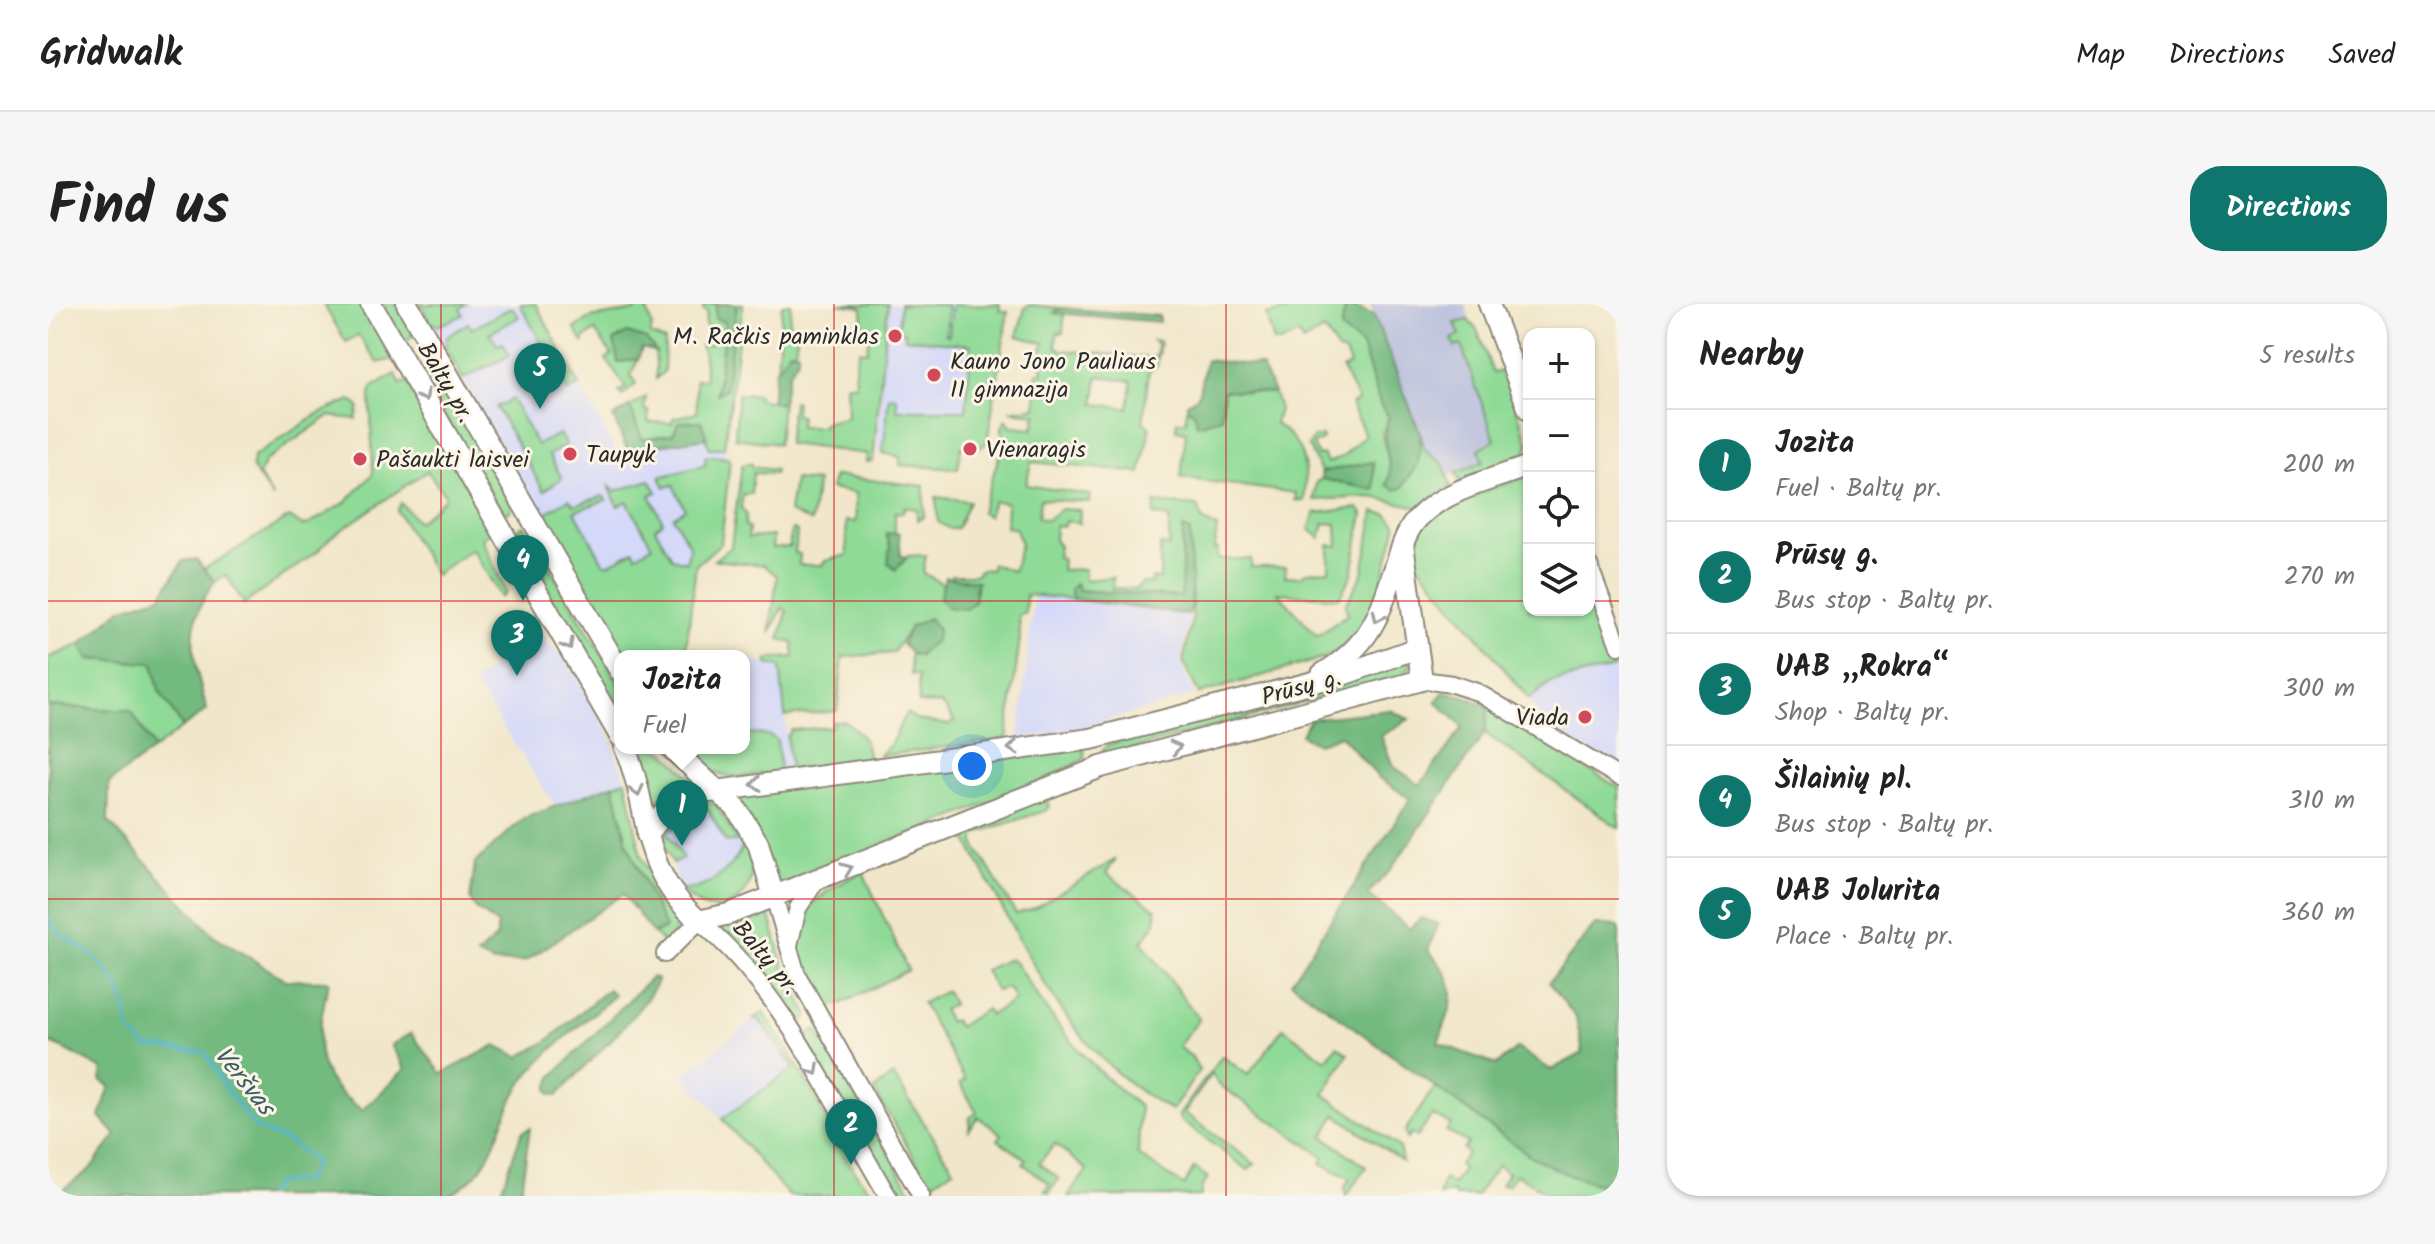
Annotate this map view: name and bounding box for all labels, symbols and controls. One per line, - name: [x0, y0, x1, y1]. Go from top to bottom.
- text: Gridwalk: [40, 25, 182, 85]
- text: Map: [2076, 33, 2125, 78]
- text: Directions: [2169, 33, 2285, 78]
- text: Saved: [2329, 33, 2395, 78]
- text: Find us: [48, 163, 229, 253]
- button: Directions: [2190, 166, 2387, 251]
- place label: M. Račkis paminklas: [673, 318, 879, 357]
- marker: M. Račkis paminklas: [886, 327, 904, 345]
- map controls: [1523, 328, 1595, 616]
- button: +: [1523, 328, 1595, 400]
- text: Nearby: [1699, 329, 1804, 383]
- street label: Baltų pr.: [406, 335, 484, 431]
- text: 5 results: [2259, 335, 2355, 377]
- pin: 5: [514, 343, 566, 409]
- place label: Kauno Jono Pauliaus II gimnazija: [950, 343, 1156, 410]
- marker: Kauno Jono Pauliaus II gimnazija: [925, 366, 943, 384]
- one-way arrow: [414, 387, 430, 401]
- button: −: [1523, 400, 1595, 472]
- text: Jozita: [1775, 420, 1854, 468]
- place label: Vienaragis: [986, 431, 1086, 470]
- place label: Taupyk: [586, 436, 656, 475]
- marker: Vienaragis: [961, 440, 979, 458]
- place label: Pašaukti laisvei: [376, 441, 530, 480]
- text: 1: [1721, 444, 1729, 486]
- text: 200 m: [2283, 444, 2355, 486]
- marker: Taupyk: [561, 445, 579, 463]
- marker: Pašaukti laisvei: [351, 450, 369, 468]
- text: Fuel · Baltų pr.: [1775, 468, 1941, 510]
- button: locate: [1523, 472, 1595, 544]
- text: Prūsų g.: [1775, 532, 1878, 580]
- pin: 4: [497, 535, 549, 601]
- button: layers: [1523, 544, 1595, 616]
- text: 2: [1717, 556, 1733, 598]
- text: 270 m: [2284, 556, 2355, 598]
- text: Bus stop · Baltų pr.: [1775, 580, 1993, 622]
- one-way arrow: [1371, 609, 1387, 624]
- pin: 3: [491, 610, 543, 676]
- one-way arrow: [558, 636, 574, 651]
- text: UAB „Rokra“: [1775, 644, 1950, 692]
- popup: [614, 650, 750, 754]
- text: Jozita: [642, 657, 722, 705]
- street label: Prūsų g.: [1257, 659, 1346, 718]
- text: 3: [1718, 668, 1732, 710]
- text: 300 m: [2283, 668, 2355, 710]
- text: Shop · Baltų pr.: [1775, 692, 1949, 734]
- place label: Viada: [1516, 699, 1569, 738]
- text: Fuel: [642, 705, 687, 747]
- marker: Viada: [1576, 708, 1594, 726]
- one-way arrow: [1006, 739, 1019, 756]
- one-way arrow: [1169, 740, 1183, 757]
- your location: [952, 746, 992, 786]
- text: Šilainių pl.: [1775, 756, 1912, 804]
- one-way arrow: [749, 775, 763, 792]
- pin: 1: [656, 780, 708, 846]
- text: 4: [1718, 780, 1732, 822]
- text: 310 m: [2288, 780, 2355, 822]
- one-way arrow: [628, 784, 645, 797]
- text: Bus stop · Baltų pr.: [1775, 804, 1993, 846]
- one-way arrow: [839, 862, 853, 879]
- text: UAB Jolurita: [1775, 868, 1940, 916]
- text: 5: [1718, 892, 1732, 934]
- text: 360 m: [2282, 892, 2355, 934]
- street label: Baltų pr.: [722, 912, 808, 1004]
- text: Place · Baltų pr.: [1775, 916, 1953, 958]
- water label: Veršvas: [202, 1037, 287, 1128]
- one-way arrow: [804, 1061, 820, 1076]
- pin: 2: [825, 1099, 877, 1165]

